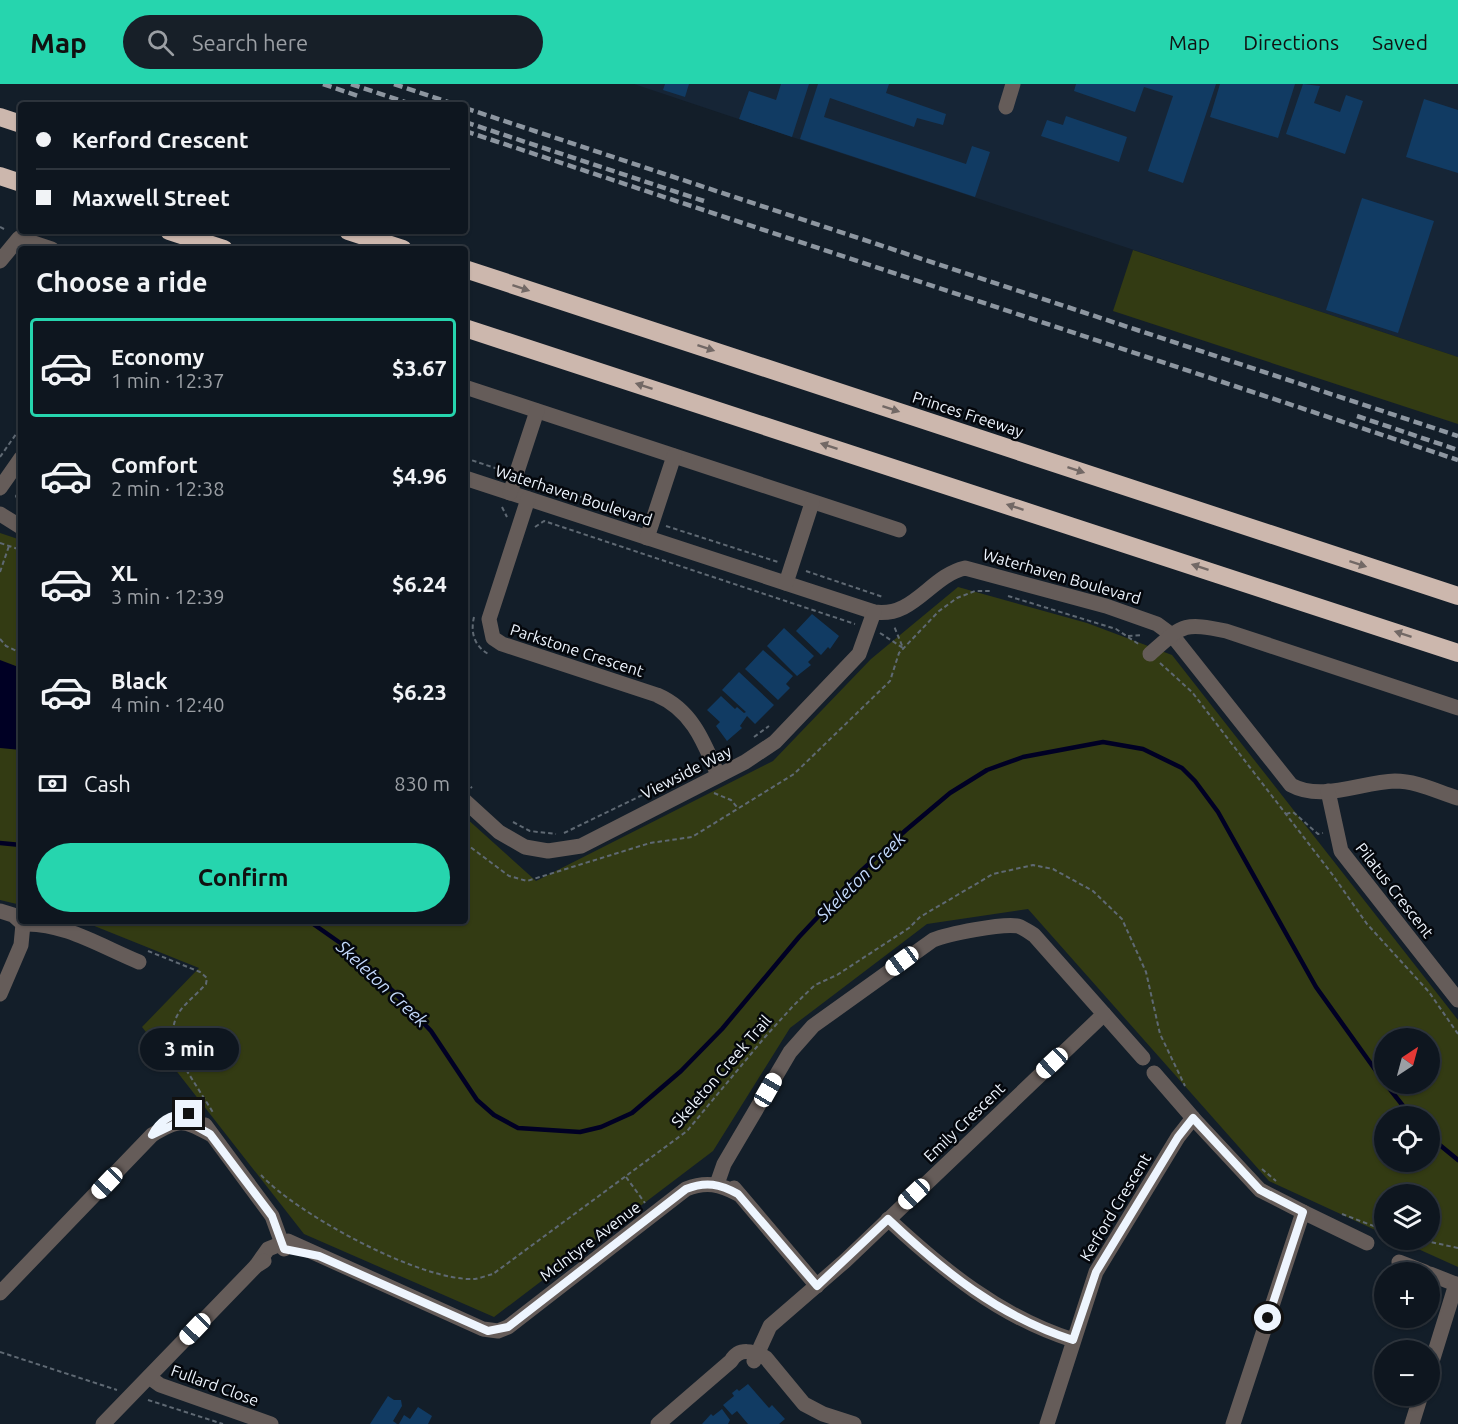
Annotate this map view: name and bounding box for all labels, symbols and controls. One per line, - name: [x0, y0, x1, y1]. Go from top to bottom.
- search box: [123, 15, 543, 69]
- icon: search: [144, 26, 177, 59]
- text: Map: [30, 27, 87, 58]
- text: Search here: [192, 30, 308, 55]
- text: Map: [1169, 30, 1210, 54]
- text: Directions: [1243, 30, 1339, 54]
- text: Saved: [1372, 30, 1428, 54]
- text: Kerford Crescent: [72, 127, 248, 152]
- text: Maxwell Street: [72, 185, 230, 210]
- text: Choose a ride: [36, 267, 208, 297]
- one-way arrow: [512, 283, 530, 293]
- icon: car: [39, 341, 93, 395]
- text: Economy: [111, 344, 204, 369]
- one-way arrow: [697, 344, 715, 354]
- text: $3.67: [392, 355, 447, 380]
- text: 1 min · 12:37: [111, 369, 225, 392]
- one-way arrow: [635, 381, 653, 390]
- street label: Princes Freeway: [910, 388, 1026, 441]
- one-way arrow: [882, 405, 900, 415]
- one-way arrow: [820, 441, 838, 450]
- icon: car: [39, 449, 93, 503]
- text: Comfort: [111, 452, 198, 477]
- street label: Waterhaven Boulevard: [493, 461, 655, 529]
- text: $4.96: [392, 463, 447, 488]
- one-way arrow: [1067, 466, 1085, 475]
- text: 2 min · 12:38: [111, 477, 225, 500]
- one-way arrow: [1006, 501, 1024, 511]
- street label: Waterhaven Boulevard: [981, 545, 1143, 607]
- icon: car: [39, 557, 93, 611]
- one-way arrow: [1349, 559, 1367, 569]
- text: XL: [111, 560, 138, 585]
- one-way arrow: [1191, 562, 1209, 571]
- text: $6.24: [392, 571, 447, 596]
- text: 3 min · 12:39: [111, 585, 225, 608]
- street label: Parkstone Crescent: [508, 620, 647, 680]
- one-way arrow: [1393, 629, 1411, 638]
- icon: car: [39, 665, 93, 719]
- text: Black: [111, 668, 168, 693]
- text: $6.23: [392, 679, 447, 704]
- text: 4 min · 12:40: [111, 693, 225, 716]
- street label: Viewside Way: [638, 741, 734, 802]
- icon: cash: [36, 767, 69, 800]
- text: Cash: [84, 771, 131, 796]
- text: 830 m: [394, 772, 450, 795]
- water label: Skeleton Creek: [811, 827, 909, 926]
- street label: Pilatus Crescent: [1352, 839, 1438, 941]
- button: Confirm: [36, 843, 450, 912]
- water label: Skeleton Creek: [332, 935, 433, 1031]
- car: [882, 943, 922, 979]
- street label: Skeleton Creek Trail: [667, 1011, 775, 1131]
- callout: 3 min: [140, 1027, 238, 1069]
- north arrow: [1374, 1028, 1440, 1094]
- map controls: [1374, 1028, 1440, 1406]
- text: 3 min: [164, 1037, 215, 1060]
- car: [1033, 1044, 1071, 1082]
- car: [751, 1070, 785, 1110]
- street label: Emily Crescent: [920, 1078, 1009, 1165]
- route end: [175, 1100, 202, 1127]
- button: locate: [1374, 1106, 1440, 1172]
- street label: Kerford Crescent: [1076, 1149, 1155, 1264]
- car: [88, 1164, 126, 1202]
- car: [895, 1175, 933, 1213]
- button: layers: [1374, 1184, 1440, 1250]
- street label: McIntyre Avenue: [536, 1197, 644, 1285]
- button: +: [1374, 1262, 1440, 1328]
- route start: [1254, 1304, 1281, 1331]
- car: [176, 1310, 214, 1348]
- button: −: [1374, 1340, 1440, 1406]
- street label: Fullard Close: [169, 1361, 261, 1409]

